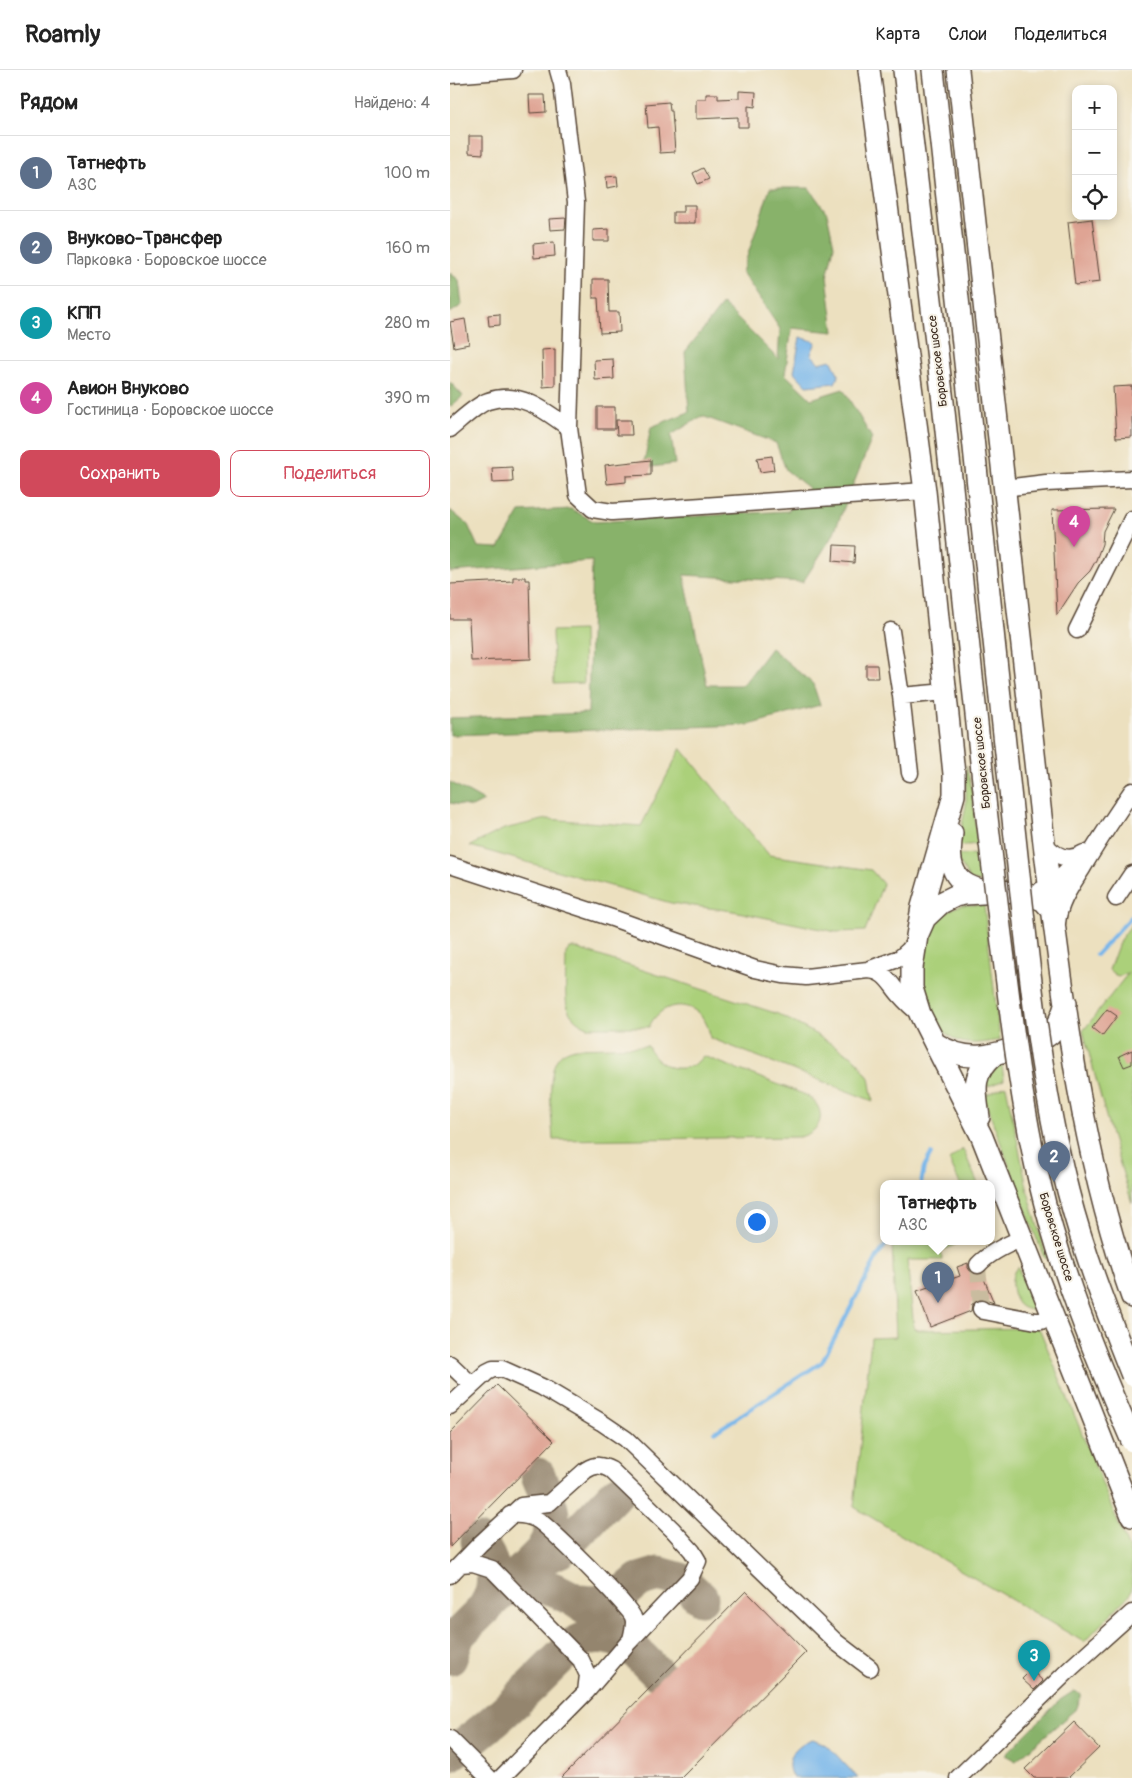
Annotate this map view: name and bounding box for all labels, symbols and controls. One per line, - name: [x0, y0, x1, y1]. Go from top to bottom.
- text: Roamly: [25, 20, 100, 49]
- text: Карта: [876, 23, 920, 46]
- text: Слои: [948, 23, 986, 46]
- text: Поделиться: [1014, 23, 1107, 46]
- map controls: [1072, 85, 1117, 220]
- button: +: [1072, 85, 1117, 130]
- text: Рядом: [20, 89, 78, 116]
- text: Найдено: 4: [354, 93, 430, 113]
- button: −: [1072, 130, 1117, 175]
- text: Татнефть: [67, 151, 146, 175]
- text: 1: [33, 163, 39, 183]
- text: 100 m: [384, 163, 430, 183]
- text: АЗС: [67, 175, 97, 195]
- button: locate: [1072, 175, 1117, 220]
- text: Внуково-Трансфер: [67, 226, 222, 250]
- text: 2: [32, 238, 40, 258]
- text: 160 m: [386, 238, 430, 258]
- text: Парковка · Боровское шоссе: [67, 250, 267, 270]
- text: КПП: [67, 301, 101, 325]
- text: 3: [32, 313, 40, 333]
- text: 280 m: [384, 313, 430, 333]
- street label: Боровское шоссе: [925, 314, 951, 408]
- text: Место: [67, 325, 111, 345]
- text: Авион Внуково: [67, 376, 189, 400]
- text: 4: [31, 388, 41, 408]
- text: 390 m: [384, 388, 430, 408]
- text: Гостиница · Боровское шоссе: [67, 400, 274, 420]
- button: Сохранить: [20, 450, 220, 497]
- button: Поделиться: [230, 450, 430, 497]
- pin: 4: [1058, 506, 1090, 547]
- street label: Боровское шоссе: [970, 716, 994, 810]
- pin: 2: [1038, 1141, 1070, 1182]
- popup: [880, 1180, 995, 1245]
- text: Татнефть: [898, 1191, 977, 1215]
- street label: Боровское шоссе: [1035, 1191, 1077, 1283]
- your location: [744, 1209, 770, 1235]
- text: АЗС: [898, 1215, 928, 1235]
- pin: 1: [922, 1262, 954, 1303]
- pin: 3: [1018, 1640, 1050, 1681]

